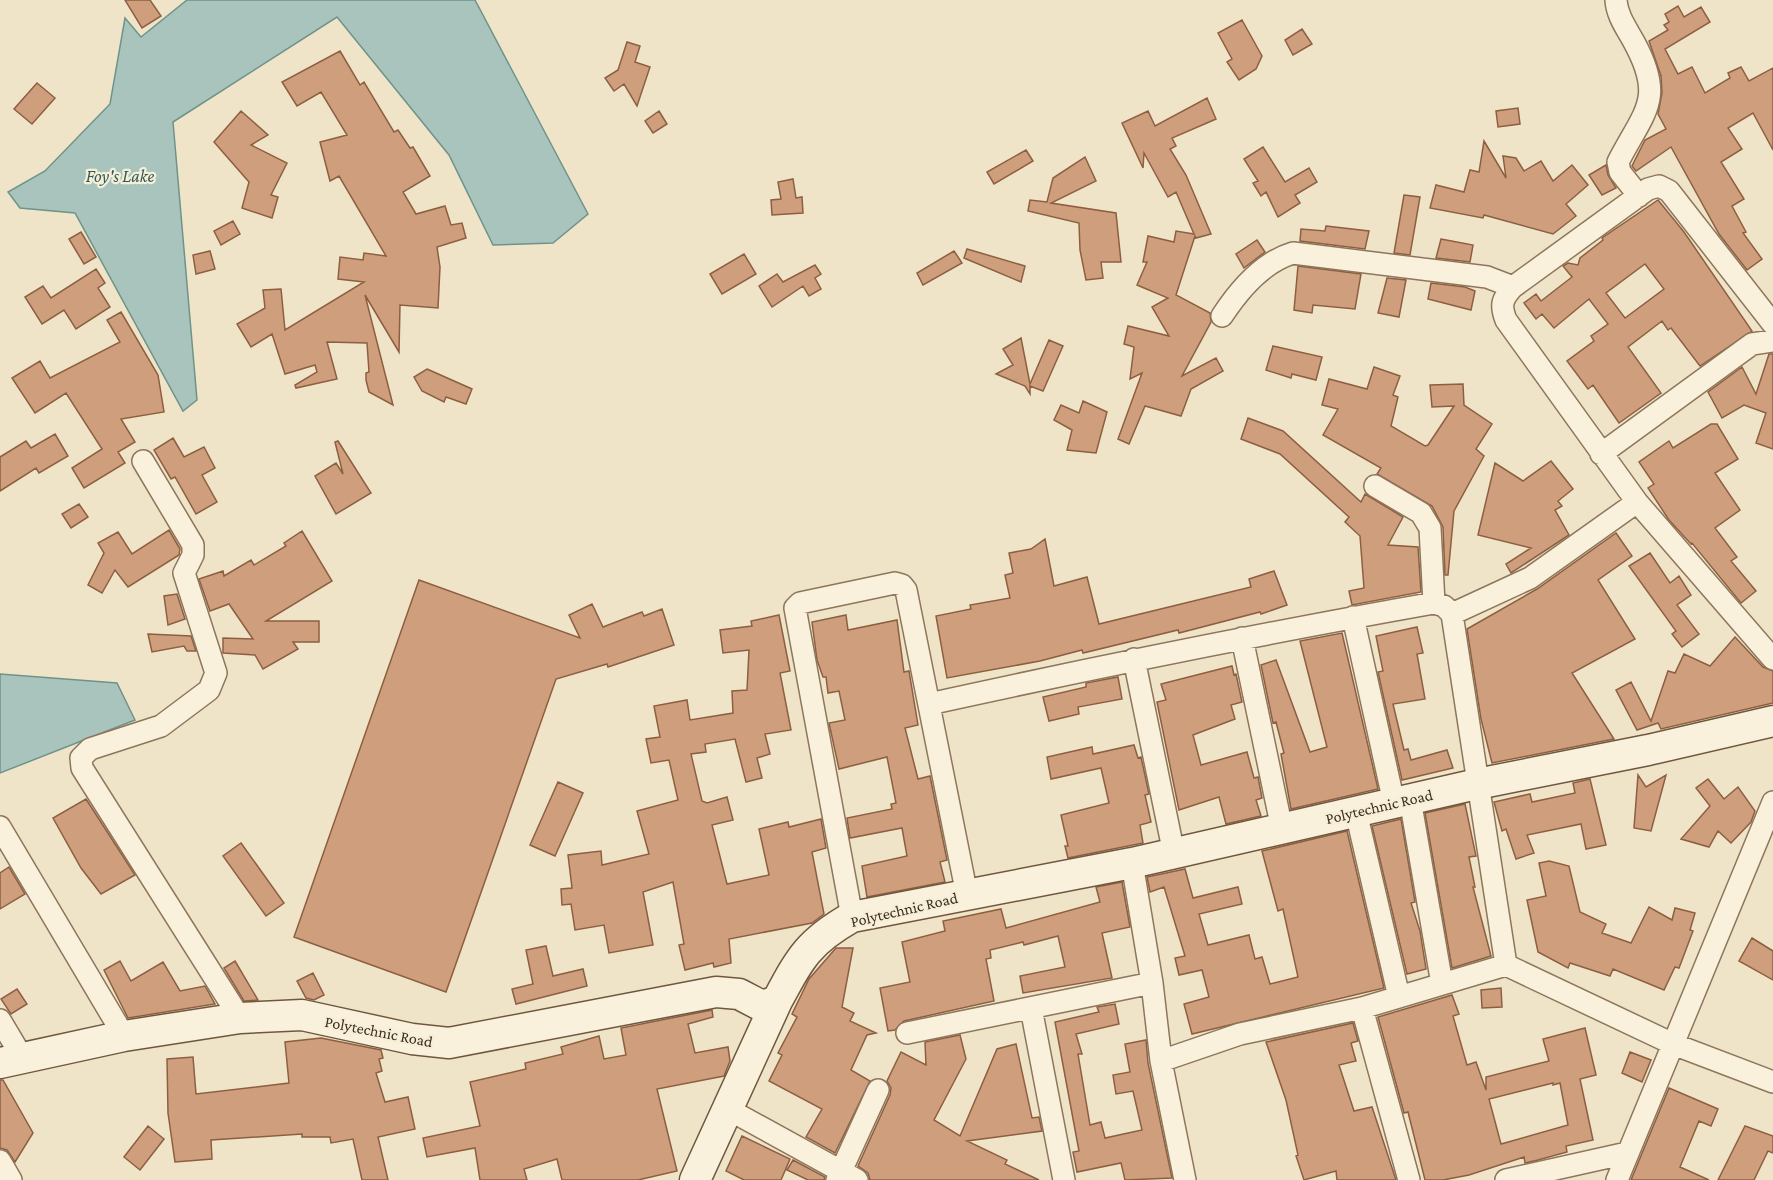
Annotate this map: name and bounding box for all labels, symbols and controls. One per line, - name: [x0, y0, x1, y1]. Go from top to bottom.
- water label: Foy's Lake: [86, 166, 155, 186]
- street label: Polytechnic Road: [1324, 786, 1435, 828]
- street label: Polytechnic Road: [849, 889, 960, 931]
- street label: Polytechnic Road: [323, 1013, 435, 1051]

